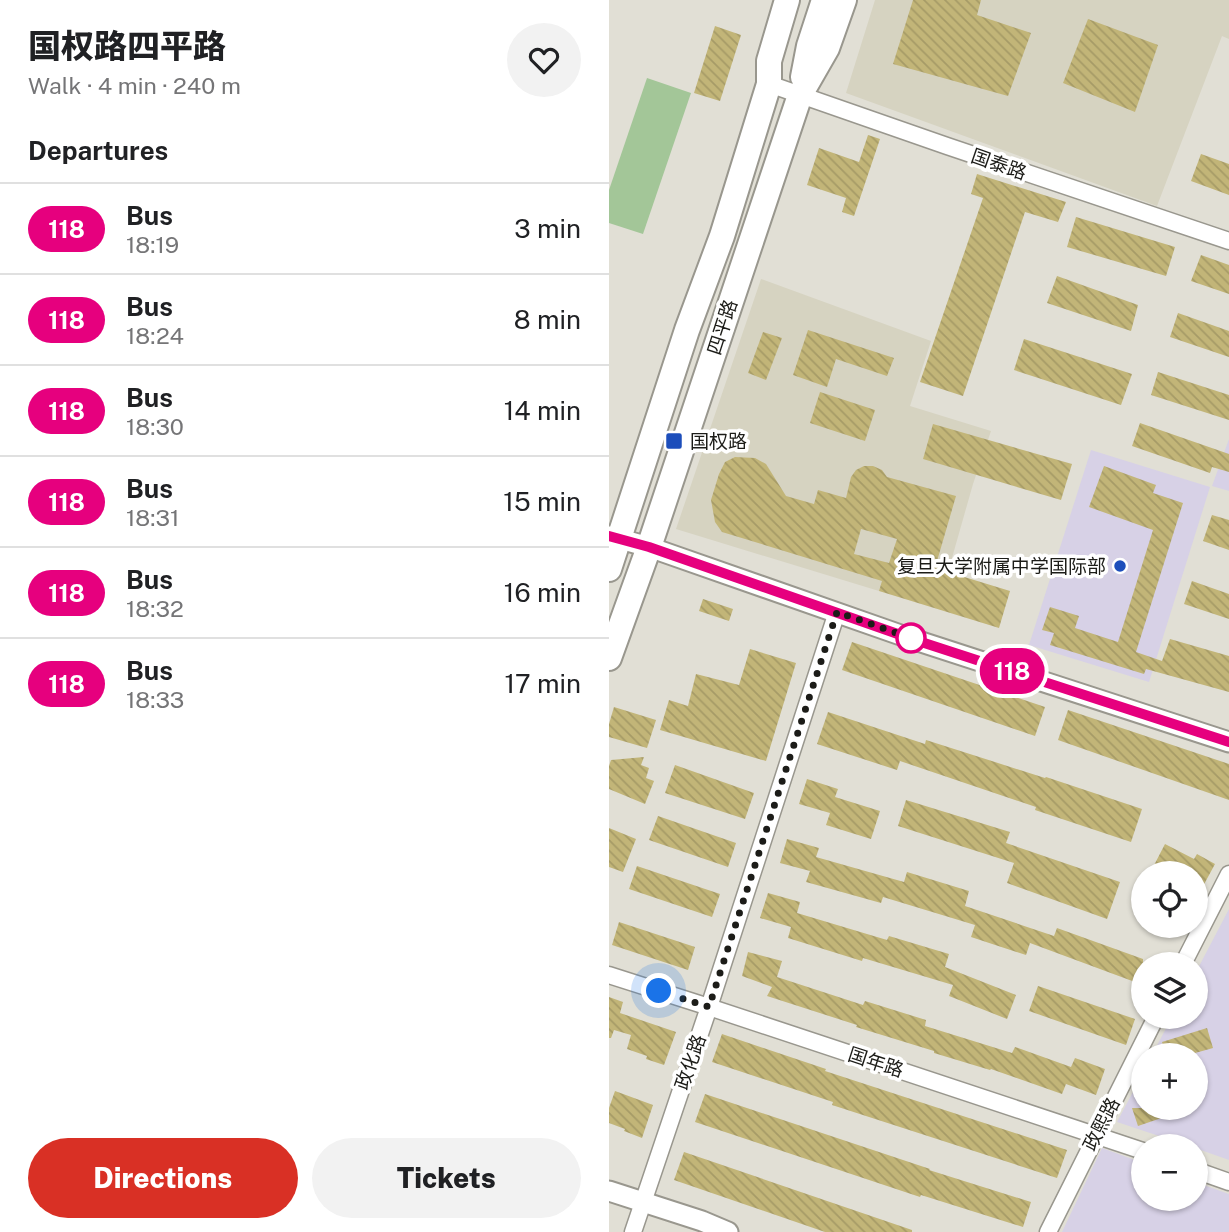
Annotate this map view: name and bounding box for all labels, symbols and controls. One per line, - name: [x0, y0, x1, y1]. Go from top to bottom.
- button: heart: [507, 23, 581, 97]
- text: 国权路四平路: [28, 27, 226, 65]
- text: Walk · 4 min · 240 m: [28, 72, 241, 99]
- text: Departures: [28, 135, 168, 166]
- street label: 国泰路: [968, 144, 1030, 184]
- text: Bus: [126, 200, 173, 231]
- text: 3 min: [514, 213, 581, 244]
- text: 118: [48, 215, 85, 243]
- text: 18:19: [126, 231, 179, 258]
- text: Bus: [126, 291, 173, 322]
- street label: 四平路: [703, 296, 741, 358]
- text: 8 min: [514, 304, 581, 335]
- text: 118: [48, 306, 85, 334]
- text: 18:24: [126, 322, 184, 349]
- text: Bus: [126, 382, 173, 413]
- text: 14 min: [504, 395, 581, 426]
- text: 118: [48, 397, 85, 425]
- text: 18:30: [126, 413, 184, 440]
- place label: 国权路: [690, 430, 747, 452]
- marker: 国权路: [664, 431, 684, 451]
- text: Bus: [126, 473, 173, 504]
- text: 15 min: [503, 486, 581, 517]
- text: 118: [48, 488, 85, 516]
- text: 18:31: [126, 504, 179, 531]
- place label: 复旦大学附属中学国际部: [897, 555, 1106, 577]
- marker: 复旦大学附属中学国际部: [1112, 558, 1128, 574]
- text: Bus: [126, 564, 173, 595]
- text: 16 min: [504, 577, 581, 608]
- text: 118: [48, 579, 85, 607]
- text: 18:32: [126, 595, 184, 622]
- unlabelled marker: [896, 623, 926, 653]
- line badge: 118: [972, 648, 1052, 694]
- text: Bus: [126, 655, 173, 686]
- text: 118: [994, 657, 1030, 685]
- text: 17 min: [504, 668, 581, 699]
- text: 118: [48, 670, 85, 698]
- text: 18:33: [126, 686, 184, 713]
- map controls: [1131, 861, 1208, 1211]
- button: locate: [1131, 861, 1208, 938]
- button: layers: [1131, 952, 1208, 1029]
- your location: [641, 973, 676, 1008]
- street label: 政化路: [670, 1031, 710, 1093]
- street label: 国年路: [845, 1043, 907, 1081]
- button: +: [1131, 1043, 1208, 1120]
- street label: 政熙路: [1078, 1094, 1124, 1154]
- button: −: [1131, 1134, 1208, 1211]
- button: Directions: [28, 1138, 298, 1218]
- button: Tickets: [312, 1138, 581, 1218]

